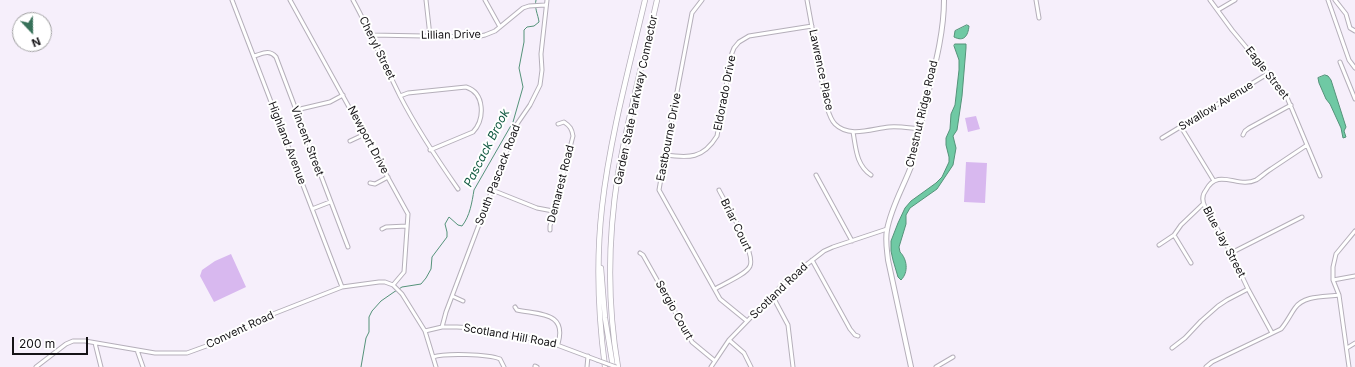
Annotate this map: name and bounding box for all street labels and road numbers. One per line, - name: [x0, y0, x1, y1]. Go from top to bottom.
- street label: Cheryl Street: [356, 14, 398, 82]
- street label: Garden State Parkway Connector: [612, 14, 660, 186]
- street label: Lillian Drive: [421, 28, 481, 42]
- street label: Lawrence Place: [806, 28, 836, 112]
- street label: Eagle Street: [1242, 44, 1292, 102]
- street label: Eldorado Drive: [711, 54, 739, 132]
- street label: Chestnut Ridge Road: [903, 59, 941, 169]
- street label: Swallow Avenue: [1176, 79, 1256, 133]
- street label: Eastbourne Drive: [654, 92, 684, 182]
- street label: Highland Avenue: [265, 100, 309, 186]
- street label: Vincent Street: [288, 104, 326, 178]
- street label: Newport Drive: [345, 104, 391, 176]
- street label: South Pascack Road: [473, 123, 523, 227]
- street label: Demarest Road: [545, 144, 577, 224]
- street label: Briar Court: [718, 197, 754, 253]
- street label: Blue Jay Street: [1200, 204, 1248, 280]
- street label: Scotland Road: [747, 260, 811, 322]
- street label: Sergio Court: [652, 278, 696, 342]
- street label: Convent Road: [204, 309, 276, 351]
- street label: Scotland Hill Road: [462, 321, 558, 351]

